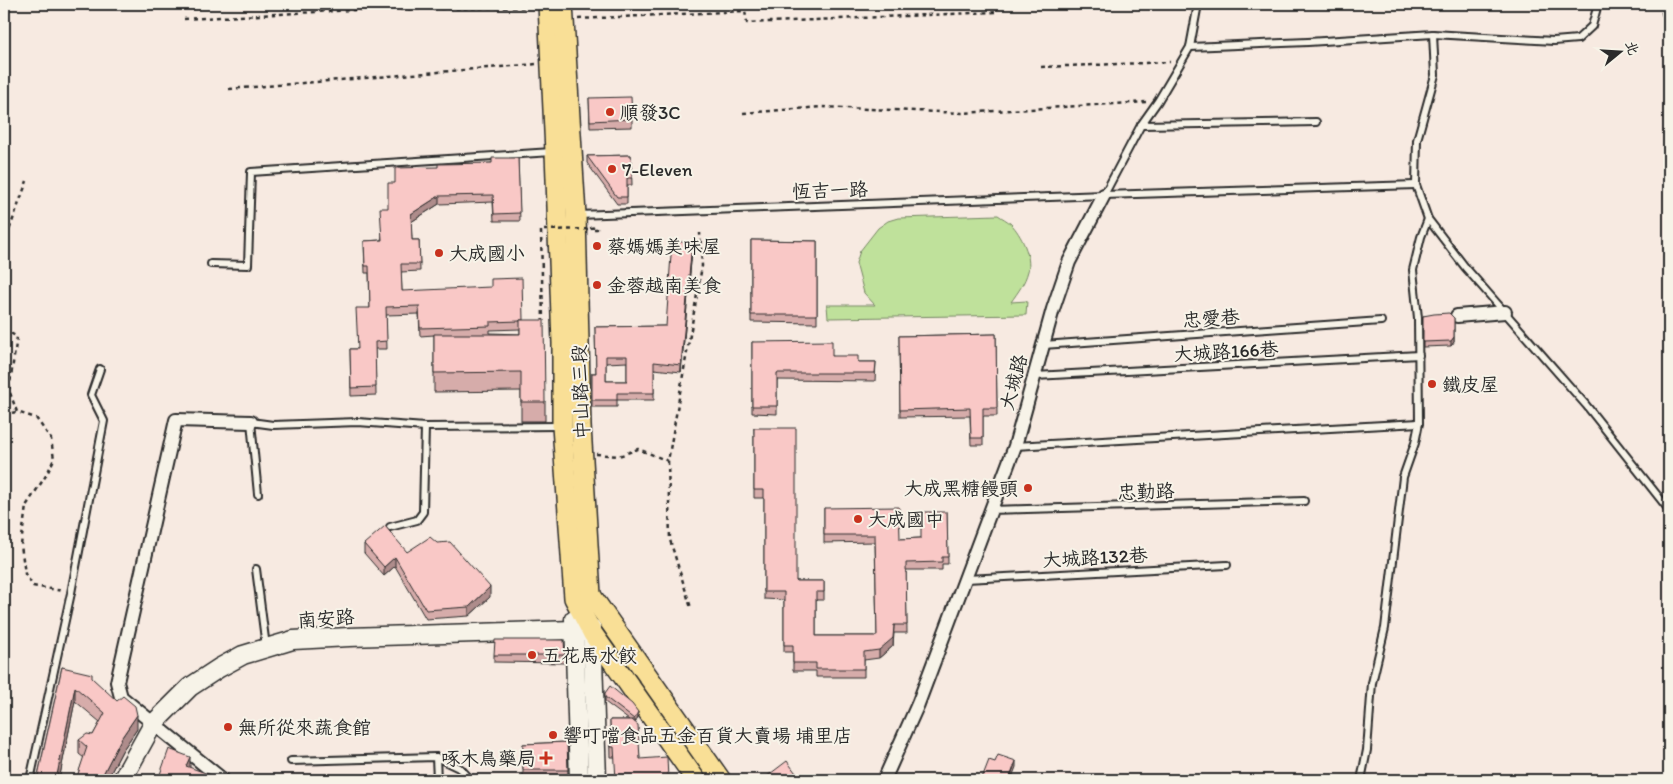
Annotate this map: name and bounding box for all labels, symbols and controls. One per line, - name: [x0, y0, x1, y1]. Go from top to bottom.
- north arrow: [1596, 28, 1646, 78]
- text: 北: [1622, 39, 1642, 57]
- place label: 順發3C: [620, 101, 681, 124]
- marker: 順發3C: [604, 106, 616, 118]
- place label: 7-Eleven: [622, 158, 693, 181]
- marker: 7-Eleven: [606, 163, 618, 175]
- street label: 恆吉一路: [792, 178, 868, 203]
- place label: 蔡媽媽美味屋: [607, 235, 721, 258]
- marker: 蔡媽媽美味屋: [591, 240, 603, 252]
- place label: 大成國小: [449, 242, 525, 265]
- marker: 大成國小: [433, 247, 445, 259]
- place label: 金蓉越南美食: [607, 274, 721, 297]
- marker: 金蓉越南美食: [591, 279, 603, 291]
- street label: 忠愛巷: [1182, 305, 1240, 332]
- street label: 大城路166巷: [1173, 337, 1279, 366]
- street label: 中山路三段: [567, 344, 594, 440]
- street label: 大城路: [995, 352, 1032, 413]
- place label: 鐵皮屋: [1442, 373, 1499, 396]
- marker: 鐵皮屋: [1426, 378, 1438, 390]
- place label: 大成黑糖饅頭: [904, 477, 1018, 500]
- street label: 忠勤路: [1117, 479, 1175, 504]
- marker: 大成黑糖饅頭: [1022, 482, 1034, 494]
- place label: 大成國中: [868, 508, 944, 531]
- marker: 大成國中: [852, 513, 864, 525]
- street label: 大城路132巷: [1042, 543, 1148, 572]
- street label: 南安路: [297, 605, 355, 632]
- place label: 五花馬水餃: [542, 644, 637, 667]
- marker: 五花馬水餃: [526, 649, 538, 661]
- place label: 無所從來蔬食館: [238, 716, 371, 739]
- marker: 無所從來蔬食館: [222, 721, 234, 733]
- place label: 響叮噹食品五金百貨大賣場 埔里店: [563, 724, 852, 747]
- marker: 響叮噹食品五金百貨大賣場 埔里店: [547, 729, 559, 741]
- place label: 啄木鳥藥局: [441, 747, 536, 770]
- marker: 啄木鳥藥局: [540, 752, 552, 764]

